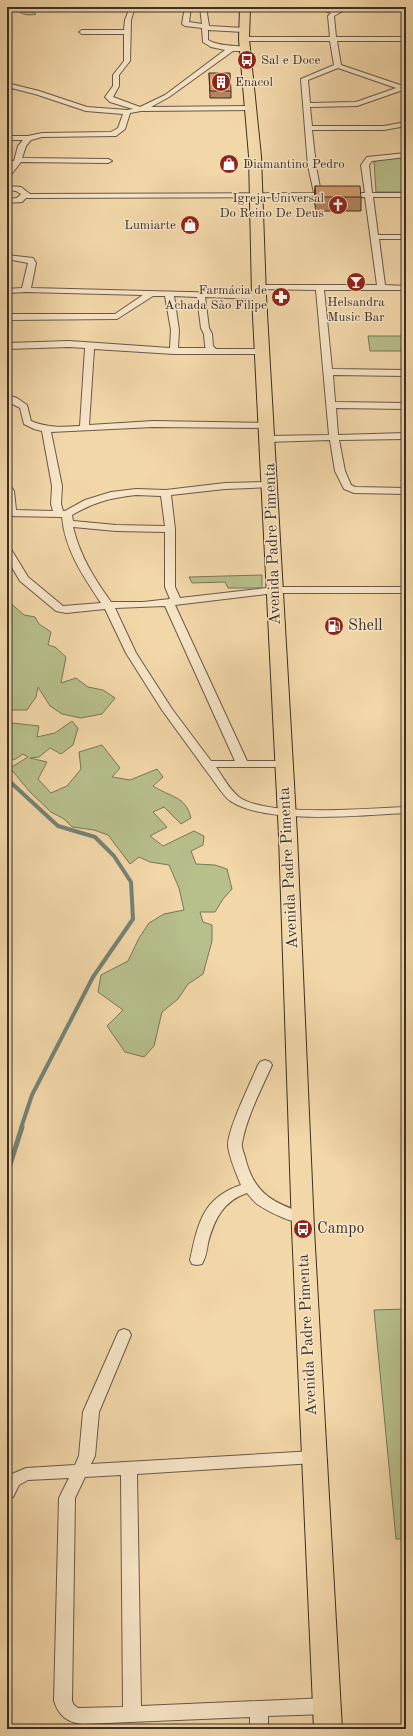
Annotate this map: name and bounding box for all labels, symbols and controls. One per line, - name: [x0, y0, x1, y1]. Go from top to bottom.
- bus stop icon: Sal e Doce: [236, 49, 258, 71]
- place label: Sal e Doce: [261, 54, 321, 67]
- building icon: Enacol: [210, 71, 232, 93]
- place label: Enacol: [235, 76, 274, 89]
- shop icon: Diamantino Pedro: [218, 153, 240, 175]
- place label: Diamantino Pedro: [243, 158, 345, 171]
- place label: Igreja Universal Do Reino De Deus: [219, 192, 324, 220]
- church icon: Igreja Universal Do Reino De Deus: [327, 194, 349, 216]
- shop icon: Lumiarte: [179, 214, 201, 236]
- place label: Lumiarte: [124, 219, 176, 232]
- bar icon: Helsandra Music Bar: [345, 271, 367, 293]
- place label: Farmácia de Achada São Filipe: [164, 284, 267, 312]
- pharmacy icon: Farmácia de Achada São Filipe: [270, 286, 292, 308]
- place label: Helsandra Music Bar: [327, 296, 385, 324]
- street label: Avenida Padre Pimenta: [262, 463, 284, 625]
- fuel station icon: Shell: [323, 615, 345, 637]
- place label: Shell: [348, 618, 383, 634]
- street label: Avenida Padre Pimenta: [277, 786, 301, 949]
- bus stop icon: Campo: [292, 1218, 314, 1240]
- place label: Campo: [317, 1221, 365, 1237]
- street label: Avenida Padre Pimenta: [296, 1253, 320, 1416]

